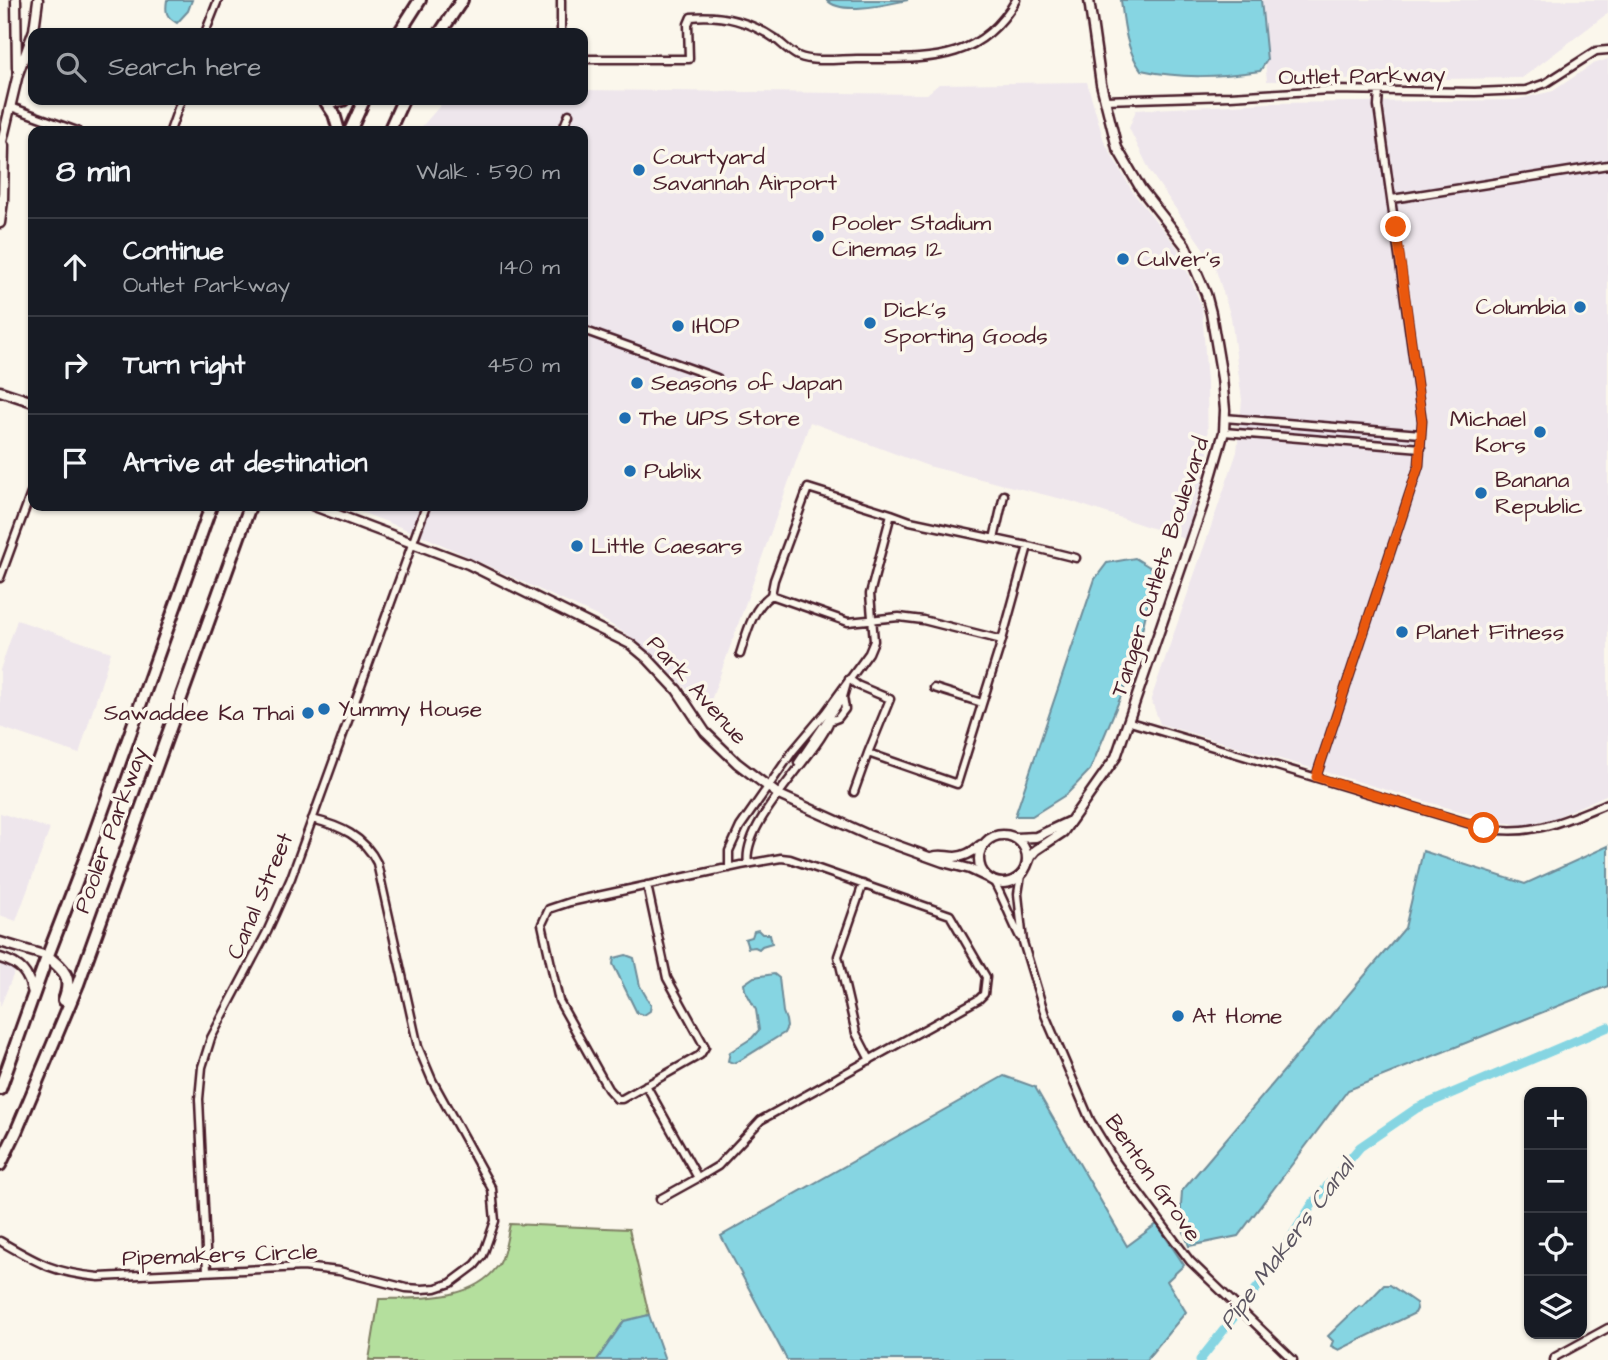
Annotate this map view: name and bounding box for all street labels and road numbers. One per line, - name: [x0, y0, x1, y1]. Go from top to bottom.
- street label: Outlet Parkway: [1278, 59, 1446, 94]
- street label: Tanger Outlets Boulevard: [1103, 433, 1218, 701]
- street label: Park Avenue: [639, 628, 755, 752]
- street label: Pooler Parkway: [66, 742, 157, 918]
- street label: Canal Street: [219, 827, 301, 964]
- street label: Benton Grove: [1097, 1108, 1209, 1248]
- street label: Pipemakers Circle: [121, 1236, 319, 1274]

